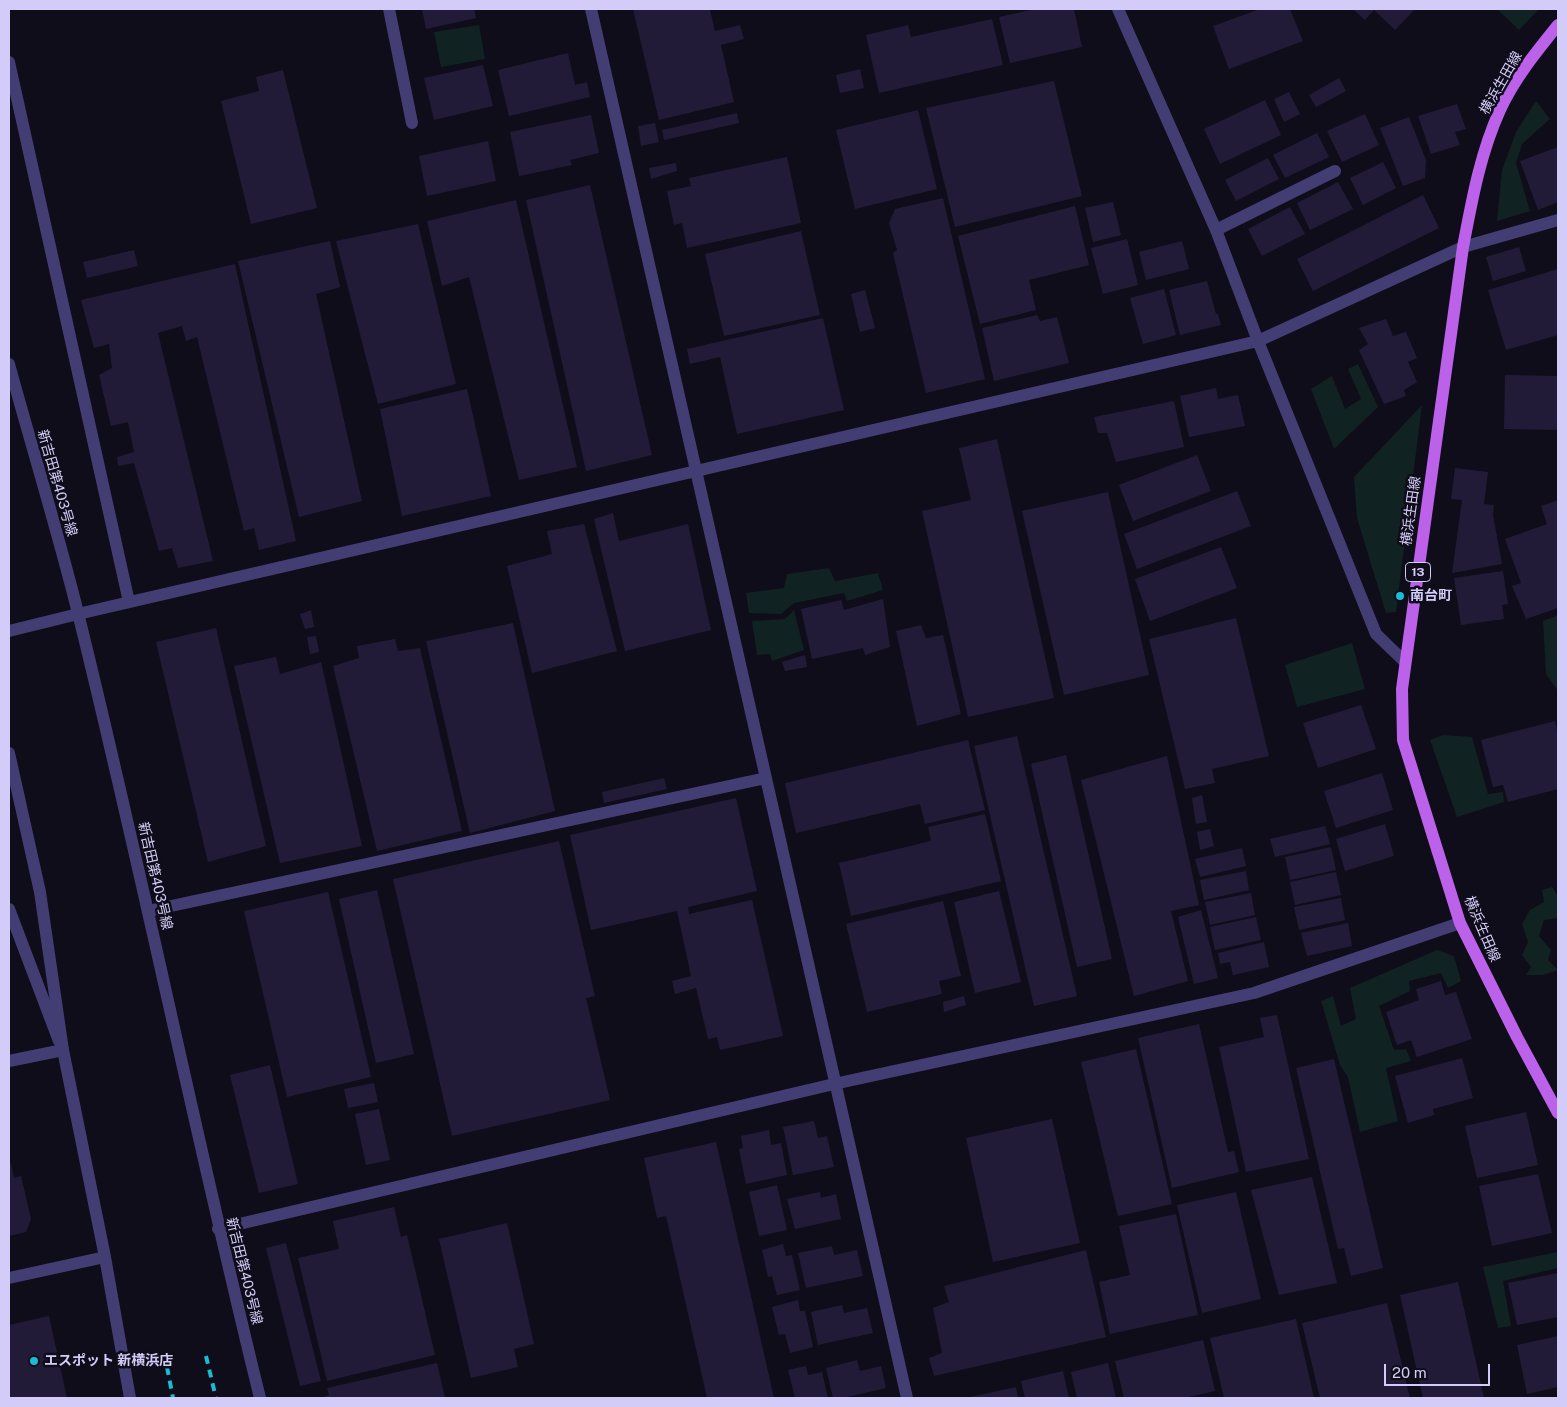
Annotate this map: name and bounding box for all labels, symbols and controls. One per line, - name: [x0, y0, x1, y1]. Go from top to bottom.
- street label: 横浜生田線: [1476, 48, 1526, 118]
- street label: 新吉田第403号線: [34, 428, 80, 538]
- street label: 横浜生田線: [1398, 475, 1424, 547]
- road number: 13: [1406, 562, 1430, 582]
- place label: 南台町: [1410, 588, 1452, 604]
- marker: 南台町: [1394, 590, 1406, 602]
- street label: 新吉田第403号線: [134, 820, 176, 932]
- street label: 横浜生田線: [1461, 894, 1503, 964]
- street label: 新吉田第403号線: [223, 1216, 265, 1326]
- place label: エスポット 新横浜店: [44, 1353, 173, 1369]
- scale bar: [1387, 1354, 1493, 1386]
- marker: エスポット 新横浜店: [28, 1355, 40, 1367]
- text: 20 m: [1392, 1364, 1427, 1381]

